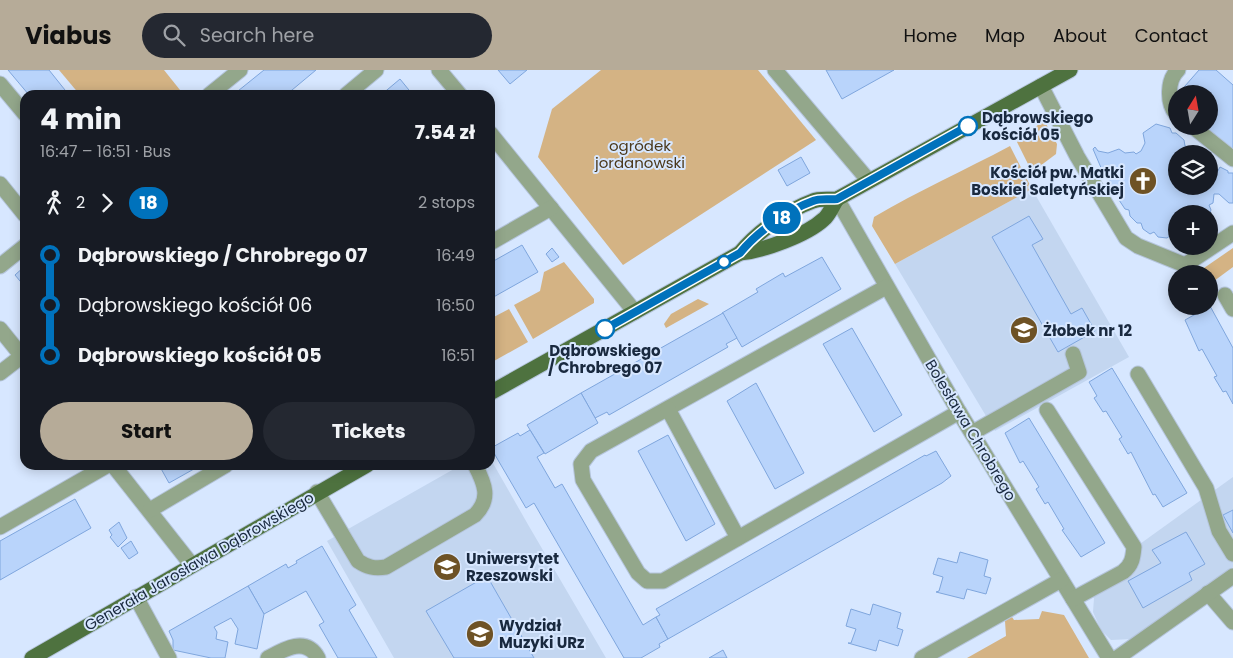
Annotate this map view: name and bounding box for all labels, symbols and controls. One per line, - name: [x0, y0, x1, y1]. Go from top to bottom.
- search box: [142, 13, 492, 58]
- text: Viabus: [25, 19, 112, 52]
- icon: search: [160, 21, 188, 49]
- text: Search here: [200, 22, 314, 49]
- text: Home: [903, 23, 957, 48]
- text: Map: [985, 23, 1025, 48]
- text: About: [1053, 23, 1107, 48]
- text: Contact: [1135, 23, 1208, 48]
- north arrow: [1168, 85, 1218, 135]
- map controls: [1168, 85, 1218, 315]
- text: 4 min: [40, 100, 122, 139]
- place label: Dąbrowskiego kościół 05: [982, 107, 1094, 145]
- marker: Dąbrowskiego kościół 05: [958, 116, 978, 136]
- text: 7.54 zł: [415, 119, 475, 146]
- park label: ogródek jordanowski: [594, 135, 685, 173]
- text: 16:47 – 16:51 · Bus: [40, 140, 171, 163]
- button: layers: [1168, 145, 1218, 195]
- place label: Kościół pw. Matki Boskiej Saletyńskiej: [971, 162, 1124, 200]
- church icon: Kościół pw. Matki Boskiej Saletyńskiej: [1128, 166, 1158, 196]
- icon: walk: [40, 189, 68, 217]
- icon: forward: [93, 189, 121, 217]
- text: 18: [139, 190, 158, 215]
- text: 2: [76, 191, 85, 214]
- text: 2 stops: [418, 191, 475, 214]
- line badge: 18: [760, 202, 804, 234]
- text: 18: [773, 205, 791, 230]
- button: +: [1168, 205, 1218, 255]
- text: Dąbrowskiego / Chrobrego 07: [78, 242, 367, 269]
- text: 16:49: [436, 244, 475, 267]
- unlabelled marker: [717, 255, 731, 269]
- button: −: [1168, 265, 1218, 315]
- text: Dąbrowskiego kościół 06: [78, 292, 312, 319]
- text: 16:50: [436, 294, 475, 317]
- school or university icon: Żłobek nr 12: [1009, 315, 1039, 345]
- marker: Dąbrowskiego / Chrobrego 07: [595, 319, 615, 339]
- place label: Żłobek nr 12: [1043, 320, 1133, 341]
- place label: Dąbrowskiego / Chrobrego 07: [548, 340, 662, 378]
- text: Dąbrowskiego kościół 05: [78, 342, 322, 369]
- text: 16:51: [441, 344, 475, 367]
- street label: Bolesława Chrobrego: [921, 356, 1021, 504]
- button: Start: [40, 402, 253, 460]
- button: Tickets: [263, 402, 475, 460]
- street label: Generała Jarosława Dąbrowskiego: [80, 486, 318, 636]
- place label: Uniwersytet Rzeszowski: [466, 548, 559, 586]
- school or university icon: Uniwersytet Rzeszowski: [432, 552, 462, 582]
- place label: Wydział Muzyki URz: [499, 615, 584, 653]
- school or university icon: Wydział Muzyki URz: [465, 619, 495, 649]

